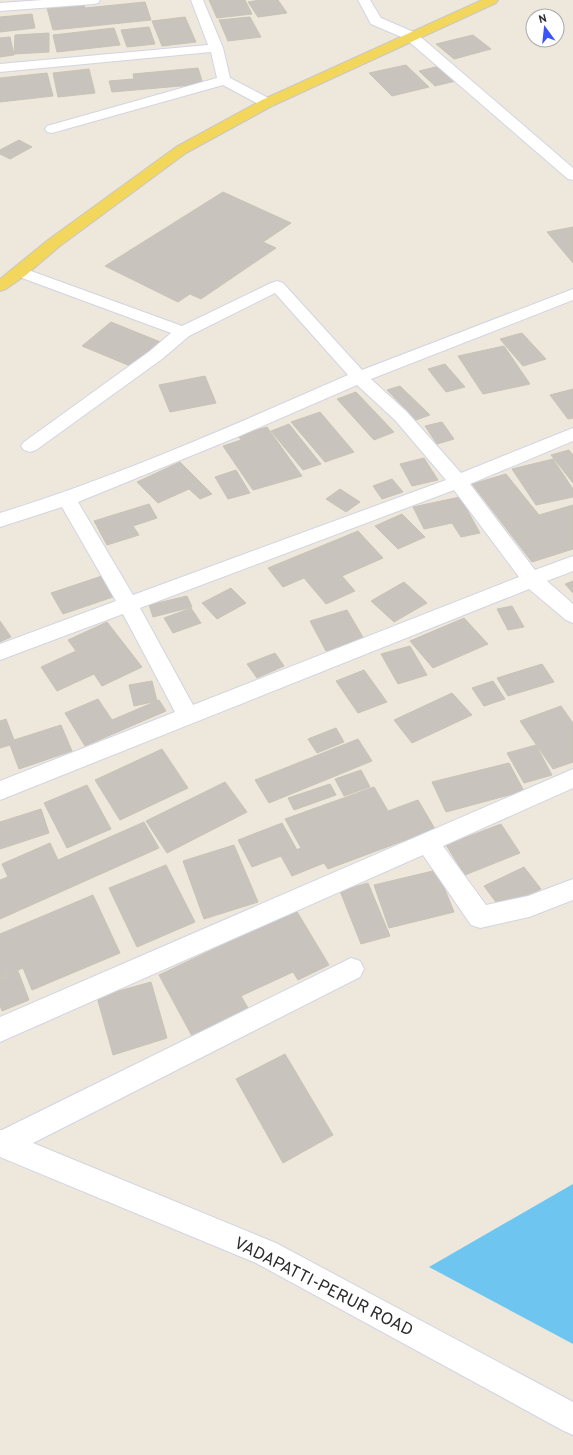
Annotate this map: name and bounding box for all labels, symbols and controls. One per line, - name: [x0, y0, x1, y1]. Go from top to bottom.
- north arrow: [525, 8, 565, 48]
- text: N: [537, 12, 548, 27]
- street label: VADAPATTI-PERUR ROAD: [230, 1233, 416, 1343]

